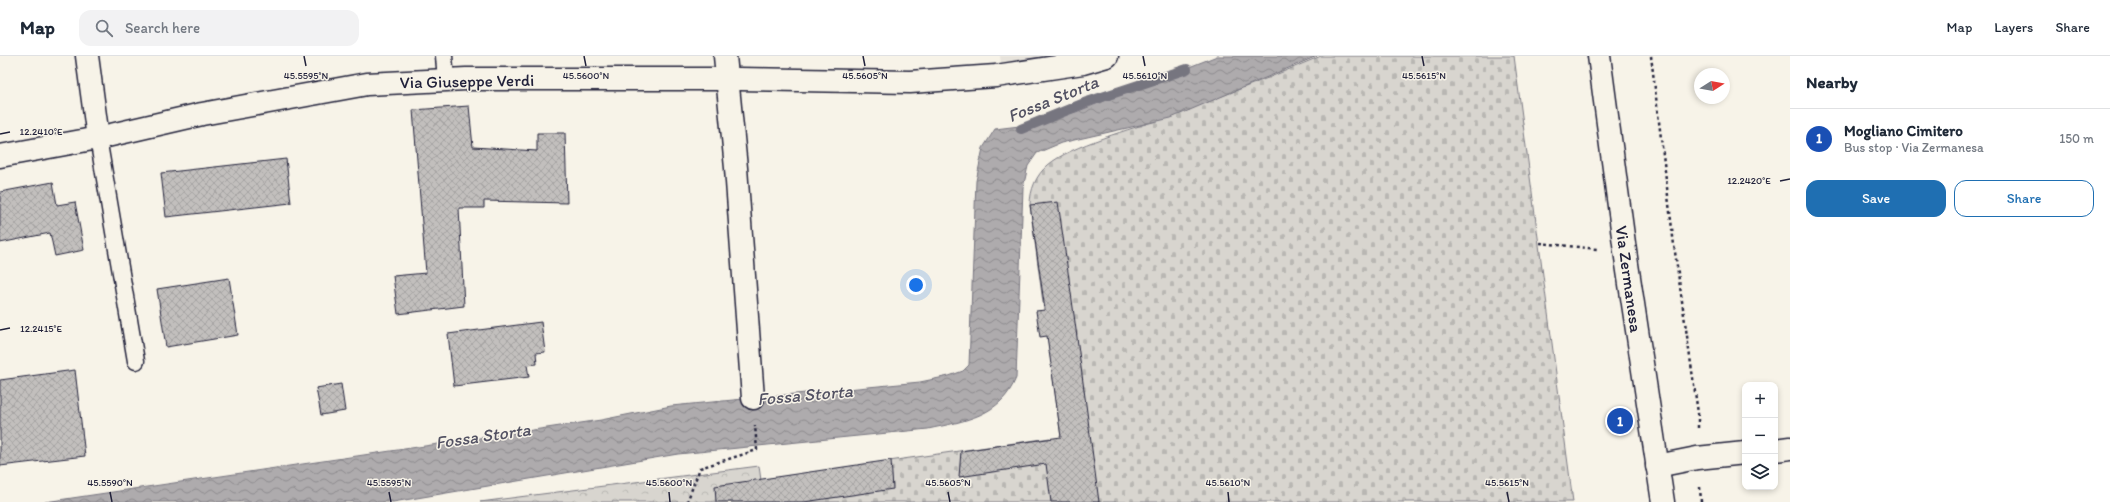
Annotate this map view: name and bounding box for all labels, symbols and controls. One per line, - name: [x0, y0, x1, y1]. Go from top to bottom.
- search box: [79, 10, 359, 46]
- text: Map: [20, 16, 55, 39]
- icon: search: [93, 17, 115, 39]
- text: Search here: [125, 19, 200, 37]
- text: Map: [1947, 19, 1972, 36]
- text: Layers: [1994, 19, 2033, 36]
- text: Share: [2055, 19, 2090, 36]
- north arrow: [1694, 68, 1730, 104]
- text: 45.5595°N: [284, 69, 328, 82]
- text: 45.5600°N: [563, 69, 609, 82]
- text: 45.5605°N: [842, 69, 888, 82]
- text: 45.5610°N: [1123, 69, 1168, 82]
- text: 45.5615°N: [1402, 69, 1446, 82]
- street label: Via Giuseppe Verdi: [399, 70, 535, 92]
- water label: Fossa Storta: [1004, 71, 1102, 127]
- text: Nearby: [1806, 72, 1858, 92]
- text: Mogliano Cimitero: [1844, 122, 1963, 140]
- text: 12.2410°E: [20, 125, 63, 138]
- text: 1: [1816, 131, 1822, 146]
- text: 150 m: [2059, 131, 2094, 146]
- text: Bus stop · Via Zermanesa: [1844, 140, 1984, 155]
- text: 12.2420°E: [1727, 174, 1771, 187]
- button: Save: [1806, 180, 1946, 217]
- button: Share: [1954, 180, 2094, 217]
- street label: Via Zermanesa: [1612, 224, 1646, 334]
- your location: [906, 275, 926, 295]
- text: 12.2415°E: [20, 322, 62, 335]
- water label: Fossa Storta: [756, 380, 854, 410]
- map controls: [1742, 382, 1778, 490]
- button: +: [1742, 382, 1778, 418]
- pin: 1: [1607, 406, 1633, 436]
- water label: Fossa Storta: [434, 418, 533, 454]
- button: −: [1742, 418, 1778, 454]
- button: layers: [1742, 454, 1778, 490]
- text: 45.5590°N: [87, 476, 133, 489]
- text: 45.5595°N: [367, 476, 411, 489]
- text: 45.5600°N: [646, 476, 692, 489]
- text: 45.5605°N: [925, 476, 971, 489]
- text: 45.5610°N: [1206, 476, 1251, 489]
- text: 45.5615°N: [1485, 476, 1529, 489]

